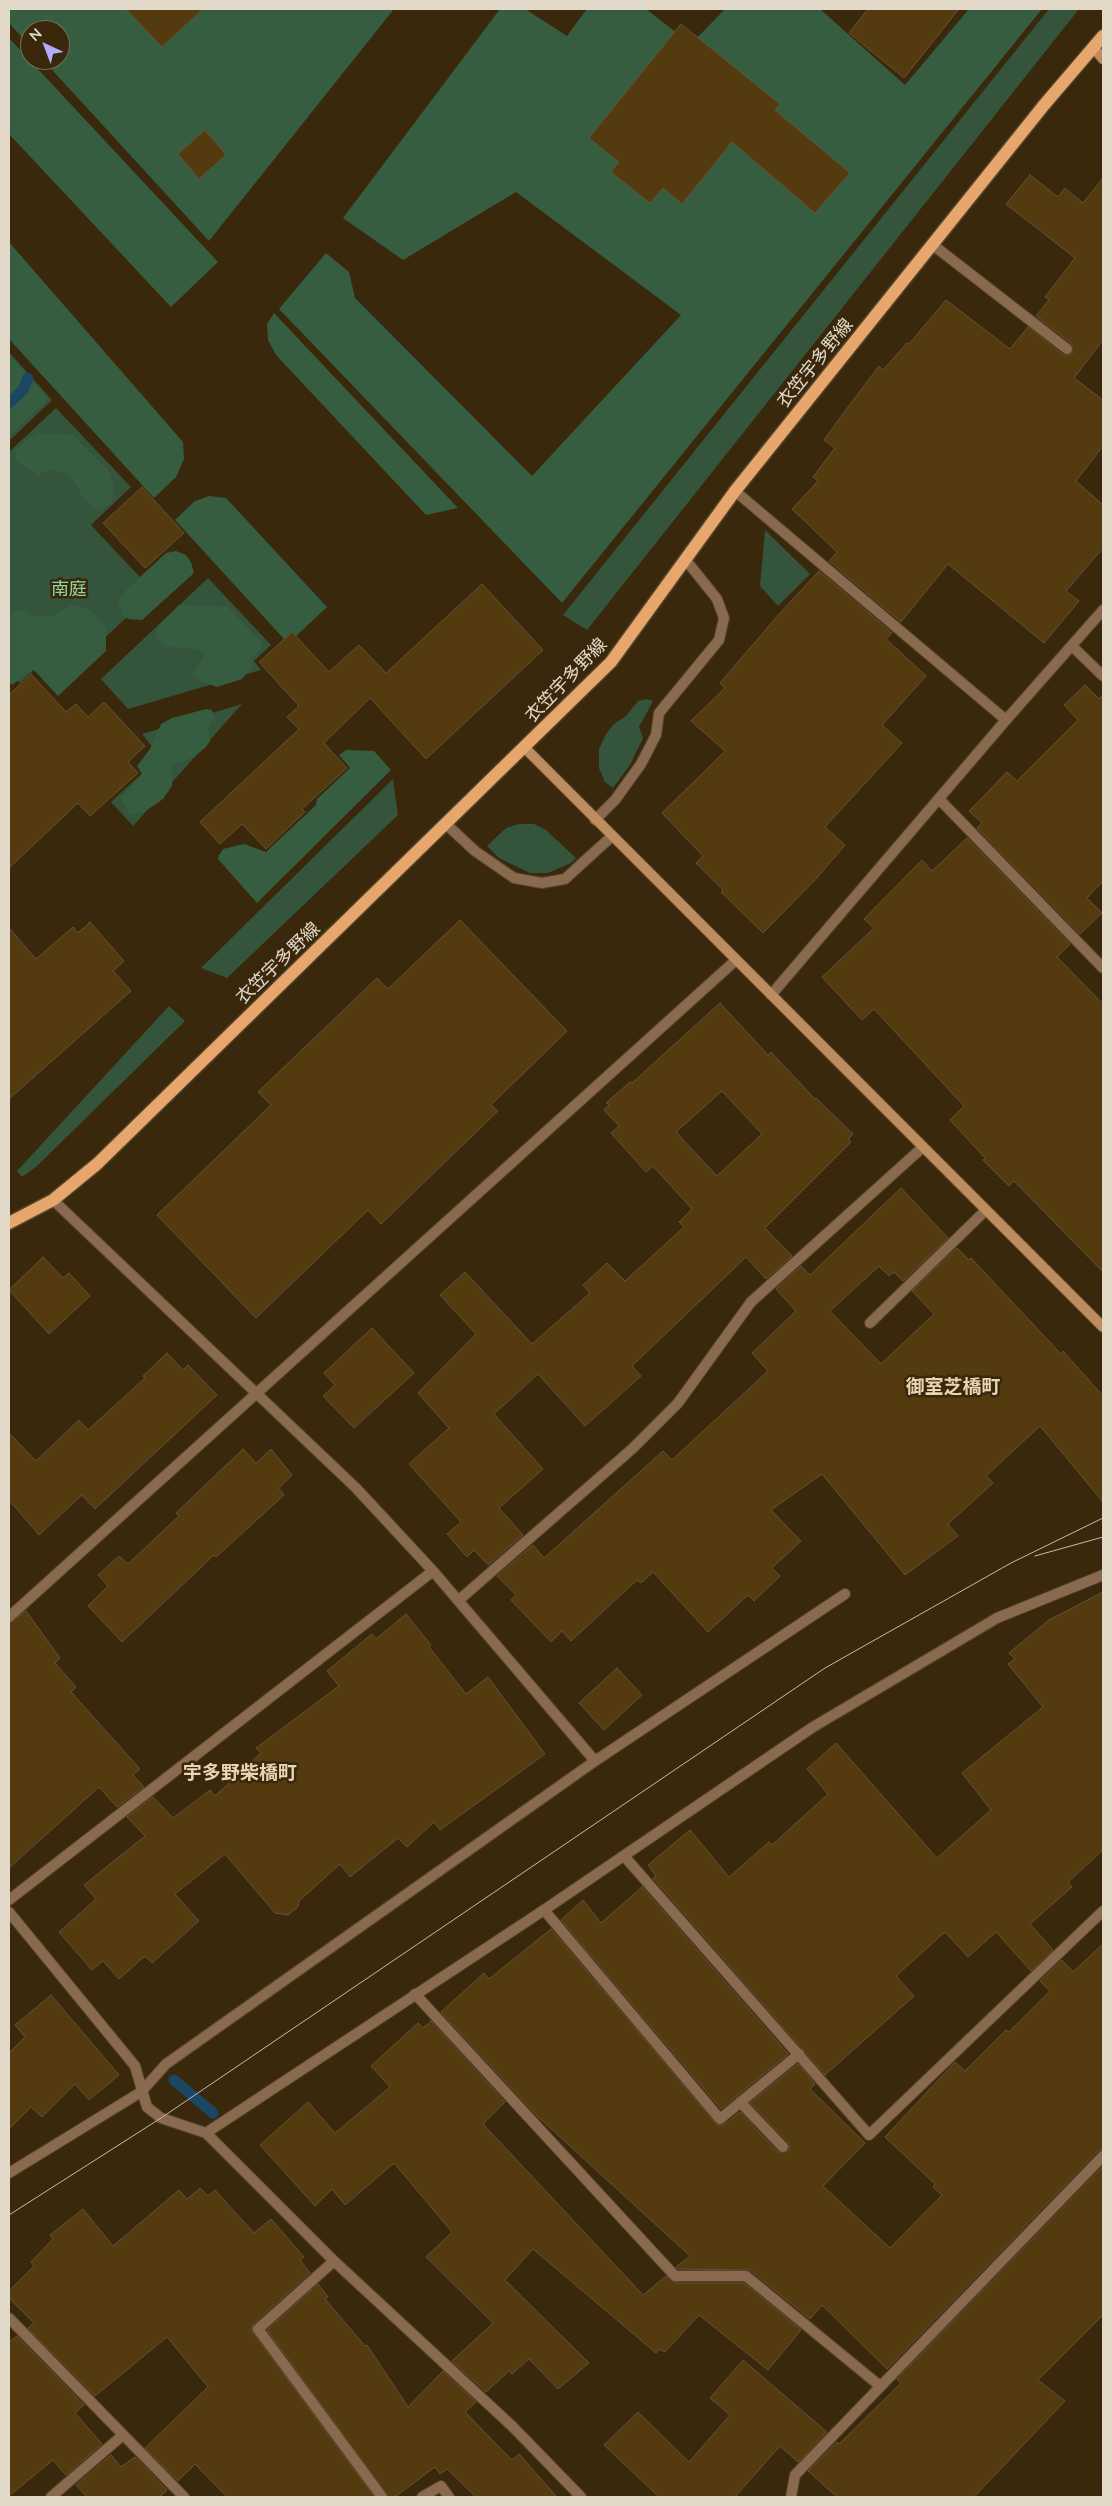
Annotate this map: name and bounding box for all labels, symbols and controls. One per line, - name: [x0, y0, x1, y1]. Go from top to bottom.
- north arrow: [20, 20, 70, 70]
- text: N: [25, 25, 45, 44]
- street label: 衣笠宇多野線: [773, 314, 857, 412]
- park label: 南庭: [51, 578, 87, 600]
- street label: 衣笠宇多野線: [521, 634, 611, 726]
- street label: 衣笠宇多野線: [232, 918, 324, 1008]
- district label: 御室芝橋町: [906, 1376, 1000, 1398]
- district label: 宇多野柴橋町: [183, 1762, 297, 1784]

